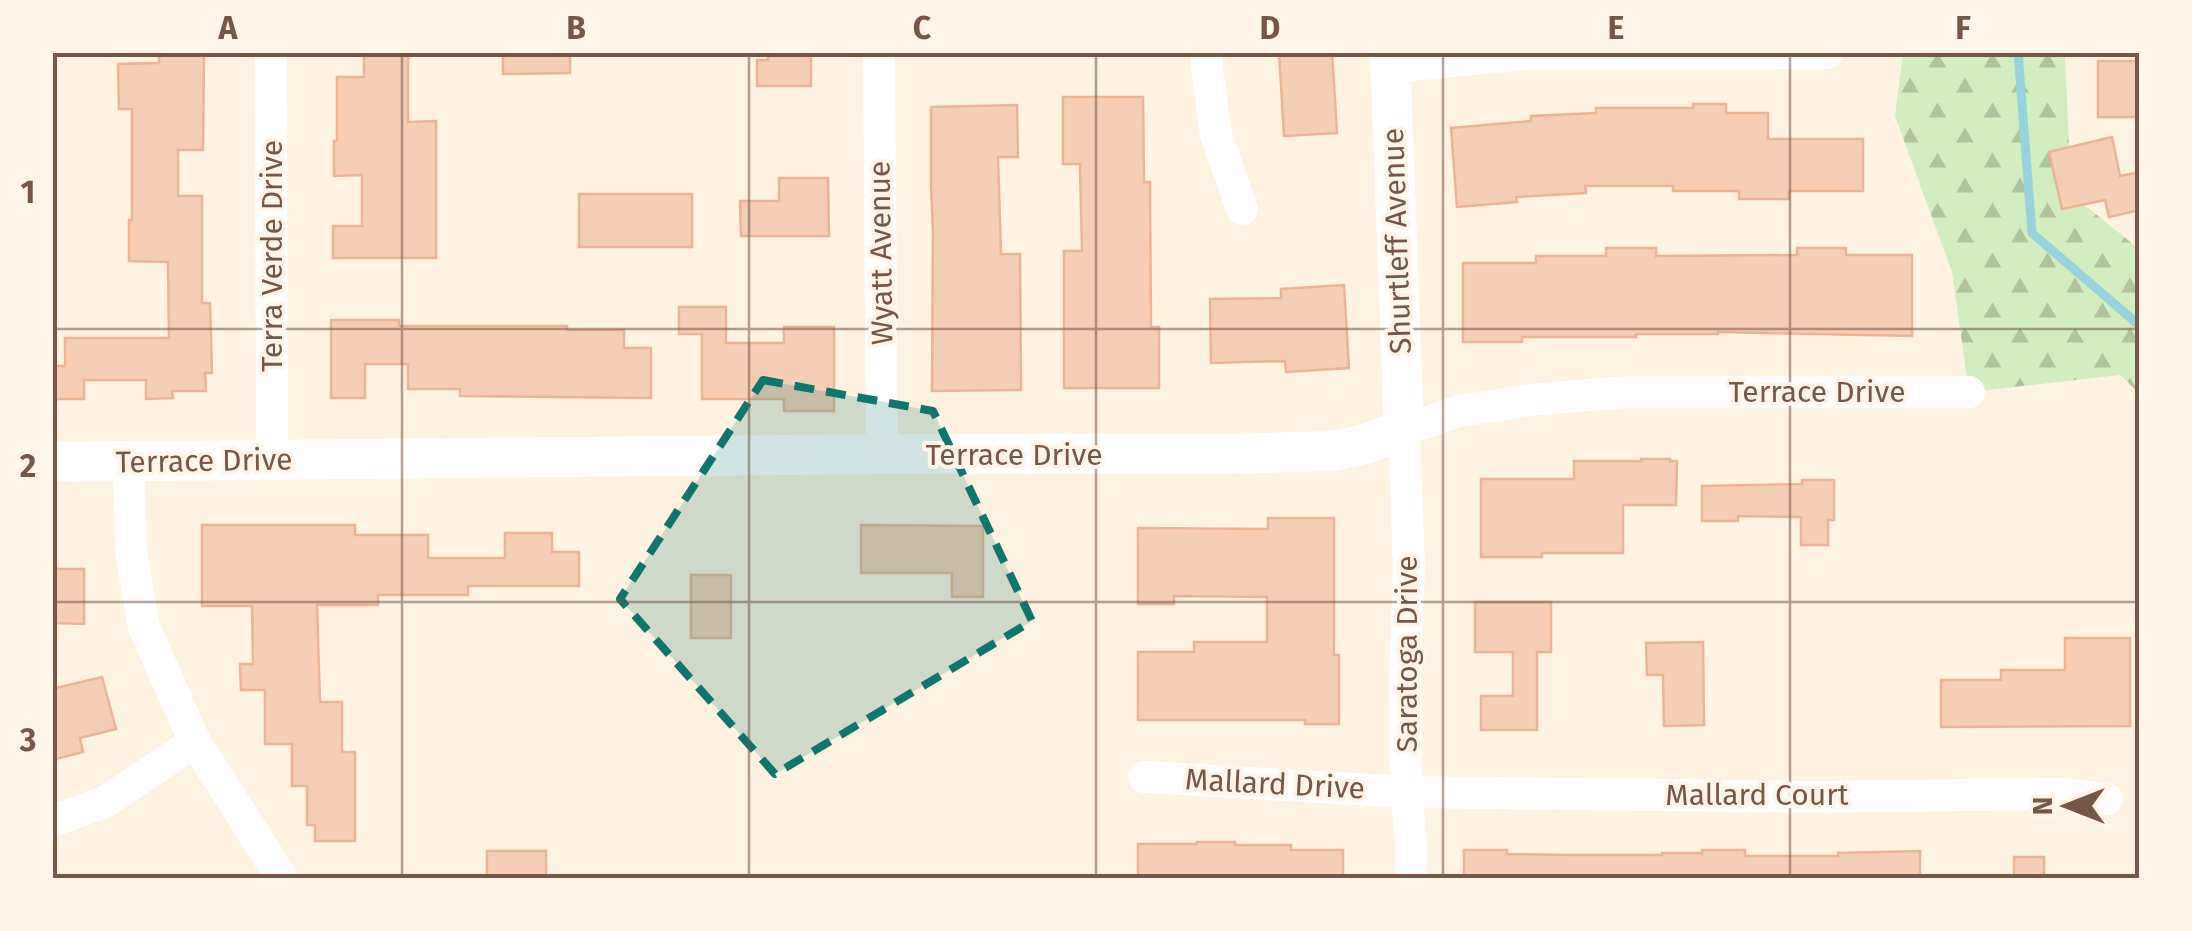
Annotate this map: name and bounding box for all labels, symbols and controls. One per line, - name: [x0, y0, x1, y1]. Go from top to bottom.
- text: A: [218, 9, 239, 47]
- text: B: [566, 9, 586, 47]
- text: C: [913, 9, 932, 47]
- text: D: [1260, 9, 1280, 47]
- text: E: [1608, 9, 1624, 47]
- text: F: [1955, 9, 1971, 47]
- street label: Shurtleff Avenue: [1375, 127, 1419, 355]
- street label: Terra Verde Drive: [254, 140, 290, 372]
- street label: Wyatt Avenue: [861, 160, 901, 346]
- text: 1: [21, 173, 35, 211]
- street label: Terrace Drive: [1728, 374, 1906, 410]
- street label: Terrace Drive: [925, 437, 1103, 473]
- street label: Terrace Drive: [115, 441, 293, 481]
- text: 2: [20, 447, 36, 485]
- street label: Saratoga Drive: [1389, 555, 1425, 753]
- text: 3: [19, 721, 36, 759]
- north arrow: [2017, 756, 2117, 856]
- street label: Mallard Drive: [1184, 761, 1366, 807]
- street label: Mallard Court: [1665, 777, 1849, 813]
- text: N: [2026, 797, 2059, 815]

